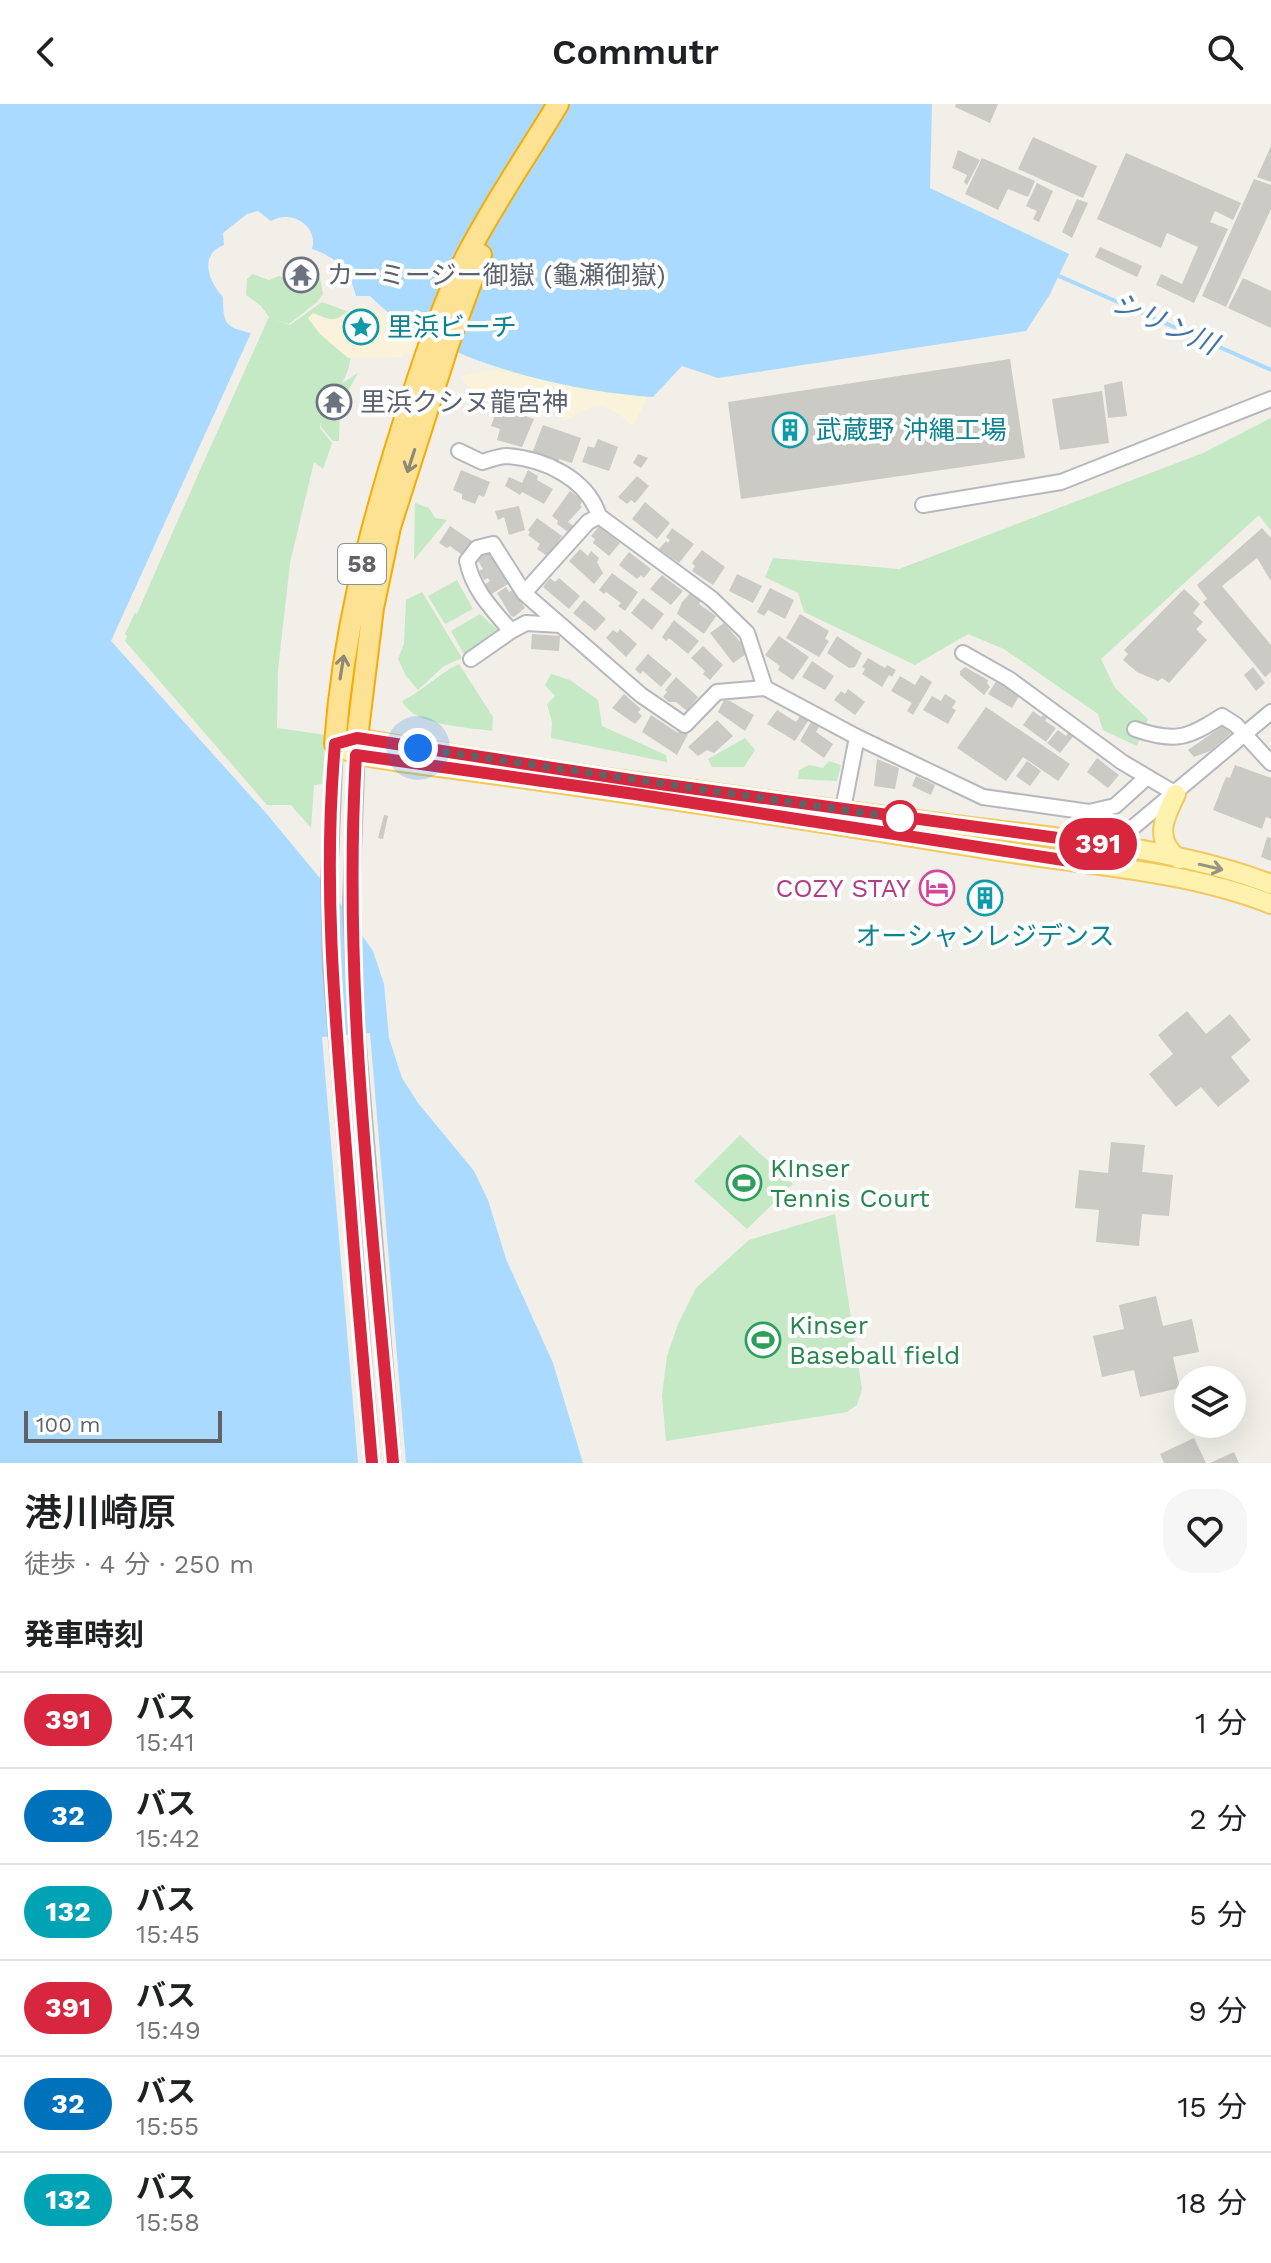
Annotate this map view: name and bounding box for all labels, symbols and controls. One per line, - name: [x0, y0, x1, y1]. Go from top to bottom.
- icon: back: [24, 30, 68, 74]
- icon: search: [1203, 30, 1247, 74]
- text: Commutr: [552, 31, 719, 73]
- temple icon: カーミージー御嶽 (龜瀬御嶽): [282, 256, 320, 294]
- place label: カーミージー御嶽 (龜瀬御嶽): [327, 260, 666, 290]
- water label: シリン川: [1107, 286, 1225, 363]
- place icon: 里浜ビーチ: [342, 308, 380, 346]
- place label: 里浜ビーチ: [387, 312, 517, 342]
- temple icon: 里浜クシヌ龍宮神: [315, 383, 353, 421]
- place label: 里浜クシヌ龍宮神: [360, 387, 568, 417]
- building icon: 武蔵野 沖縄工場: [771, 411, 809, 449]
- place label: 武蔵野 沖縄工場: [816, 415, 1007, 445]
- one-way arrow: [403, 447, 418, 473]
- road number: 58: [338, 544, 386, 584]
- one-way arrow: [335, 655, 350, 680]
- your location: [398, 728, 438, 768]
- unlabelled marker: [883, 801, 917, 835]
- line badge: 391: [1052, 818, 1144, 870]
- text: 391: [1075, 827, 1121, 860]
- one-way arrow: [1198, 860, 1224, 875]
- hotel icon: COZY STAY: [918, 869, 956, 907]
- place label: COZY STAY: [775, 873, 911, 903]
- building icon: オーシャンレジデンス: [966, 879, 1004, 917]
- place label: オーシャンレジデンス: [856, 921, 1114, 951]
- place label: KInser Tennis Court: [770, 1153, 930, 1213]
- sports icon: KInser Tennis Court: [725, 1164, 763, 1202]
- place label: Kinser Baseball field: [789, 1310, 960, 1370]
- sports icon: Kinser Baseball field: [744, 1321, 782, 1359]
- map controls: [1174, 1366, 1246, 1438]
- button: layers: [1174, 1366, 1246, 1438]
- scale bar: [24, 1407, 222, 1443]
- text: 100 m: [36, 1412, 100, 1437]
- button: heart: [1163, 1489, 1247, 1573]
- text: 港川崎原: [24, 1491, 176, 1535]
- text: 徒歩 · 4 分 · 250 m: [24, 1549, 254, 1579]
- text: 発車時刻: [24, 1617, 144, 1652]
- text: バス: [136, 1690, 196, 1725]
- text: 391: [45, 1703, 91, 1736]
- text: 1 分: [1195, 1705, 1247, 1740]
- text: 15:41: [136, 1727, 195, 1757]
- text: バス: [136, 1786, 196, 1821]
- text: 32: [51, 1799, 85, 1832]
- text: 2 分: [1189, 1801, 1247, 1836]
- text: 15:42: [136, 1823, 200, 1853]
- text: バス: [136, 1882, 196, 1917]
- text: 132: [45, 1895, 91, 1928]
- text: 5 分: [1189, 1897, 1247, 1932]
- text: 15:45: [136, 1919, 200, 1949]
- text: バス: [136, 1978, 196, 2013]
- text: 391: [45, 1991, 91, 2024]
- text: 9 分: [1188, 1993, 1247, 2028]
- text: 15:49: [136, 2015, 201, 2045]
- text: バス: [136, 2074, 196, 2109]
- text: 32: [51, 2087, 85, 2120]
- text: 15 分: [1178, 2089, 1247, 2124]
- text: 15:55: [136, 2111, 199, 2141]
- text: バス: [136, 2170, 196, 2205]
- text: 132: [45, 2183, 91, 2216]
- text: 18 分: [1177, 2185, 1247, 2220]
- text: 15:58: [136, 2207, 200, 2237]

